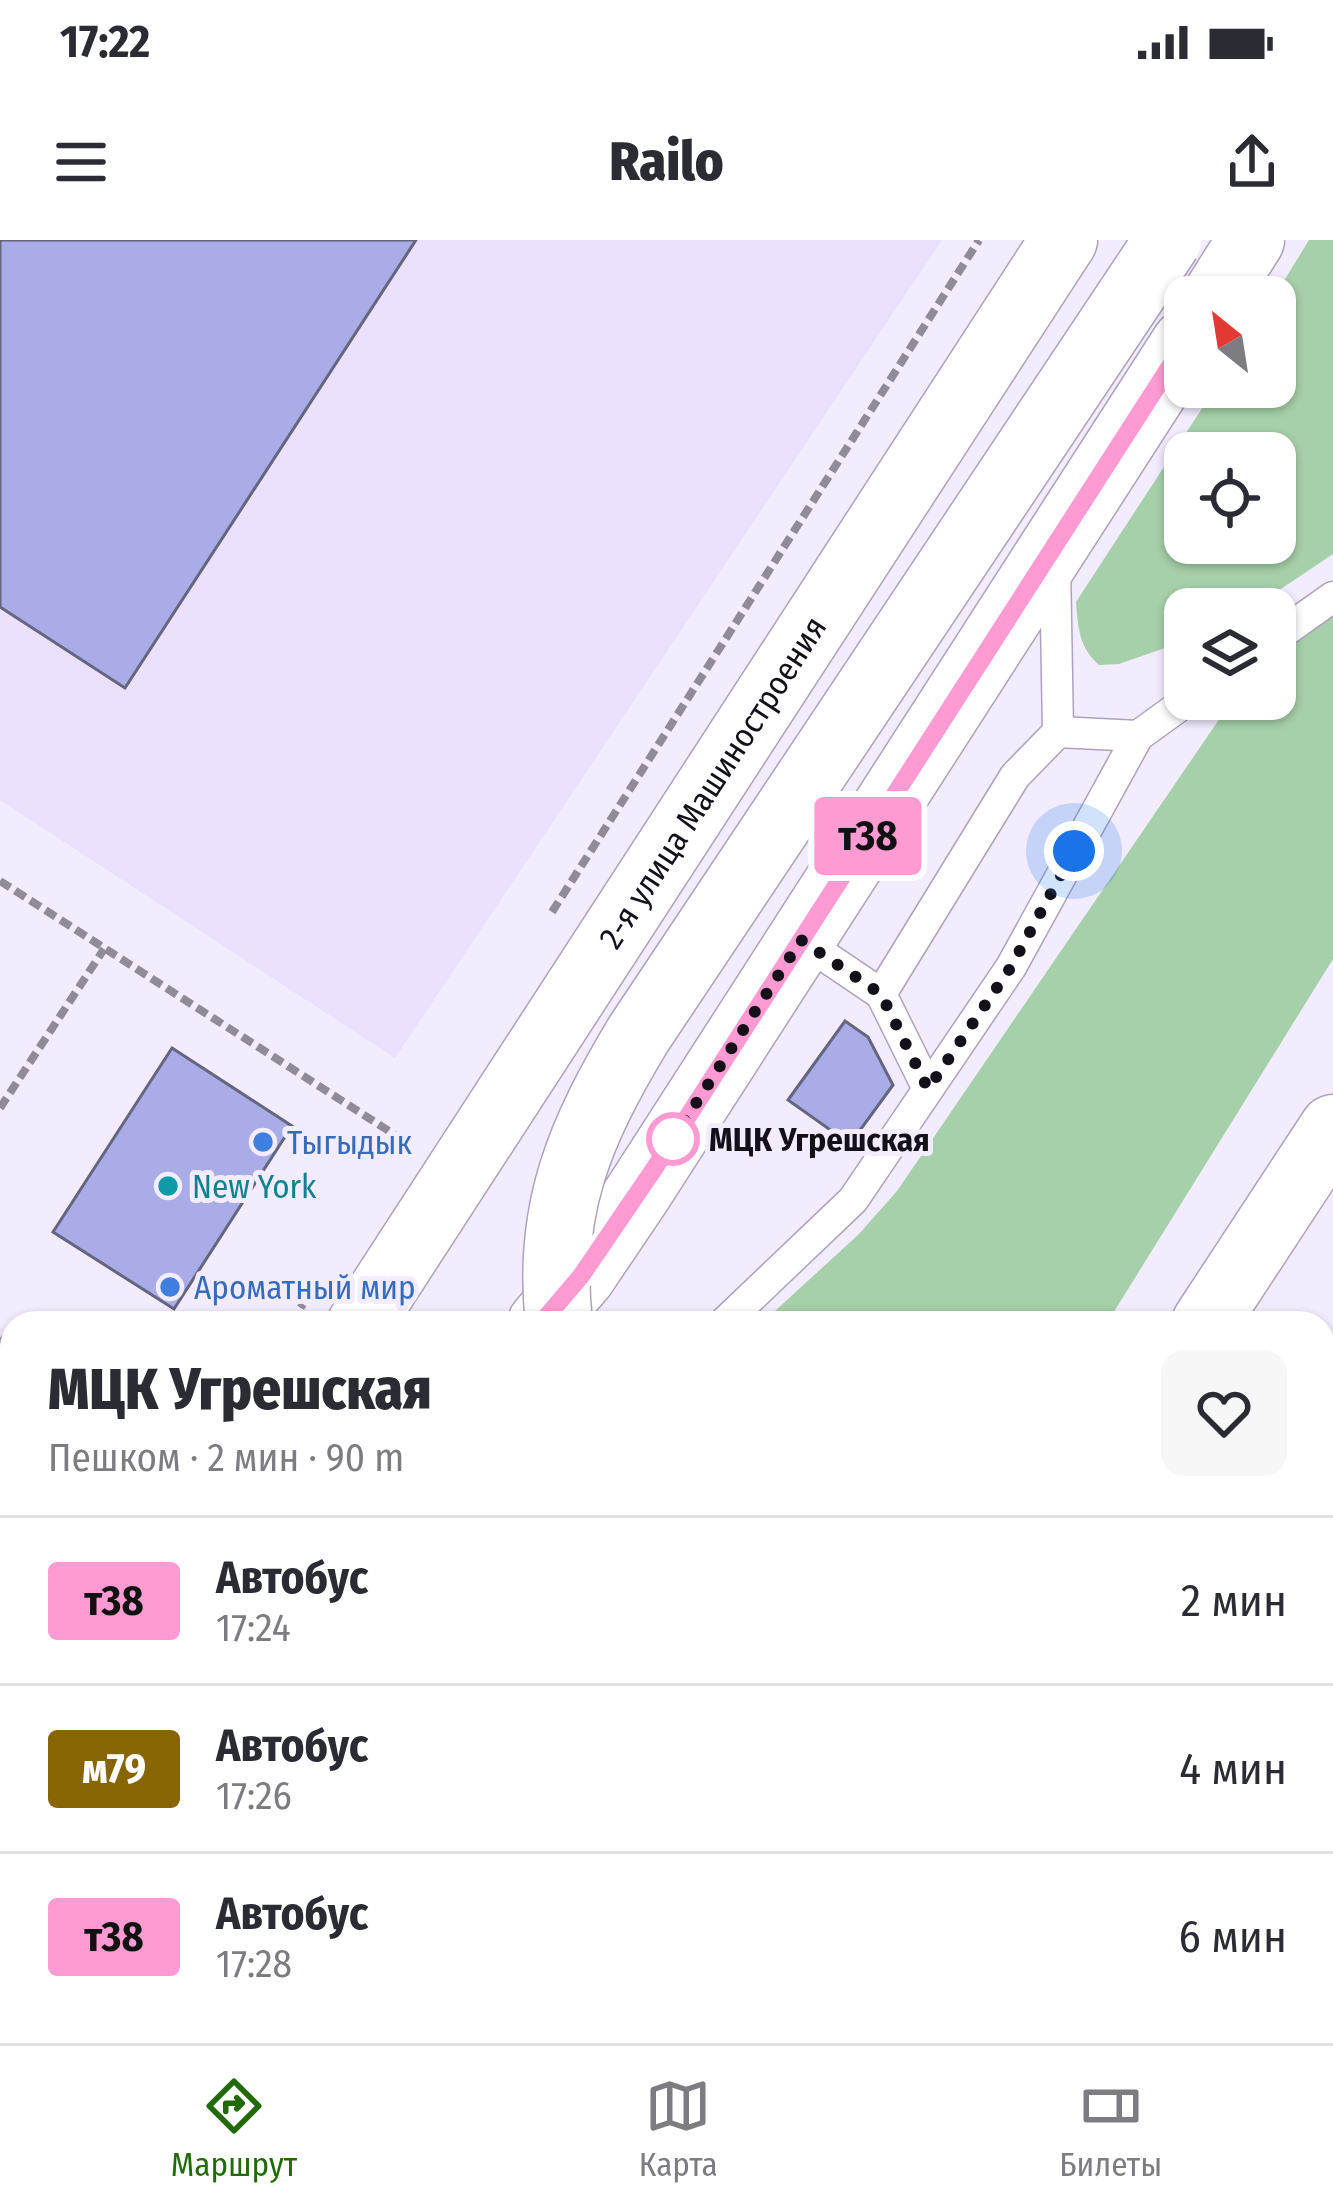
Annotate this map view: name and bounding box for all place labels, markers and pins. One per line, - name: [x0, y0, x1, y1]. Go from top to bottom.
- marker: МЦК Угрешская: [648, 1114, 698, 1164]
- place label: МЦК Угрешская: [709, 1120, 930, 1160]
- place label: Тыгыдык: [287, 1123, 413, 1163]
- marker: Тыгыдык: [250, 1129, 276, 1155]
- place label: New York: [192, 1167, 317, 1207]
- marker: New York: [155, 1173, 181, 1199]
- place label: Ароматный мир: [194, 1268, 416, 1308]
- marker: Ароматный мир: [157, 1274, 183, 1300]

